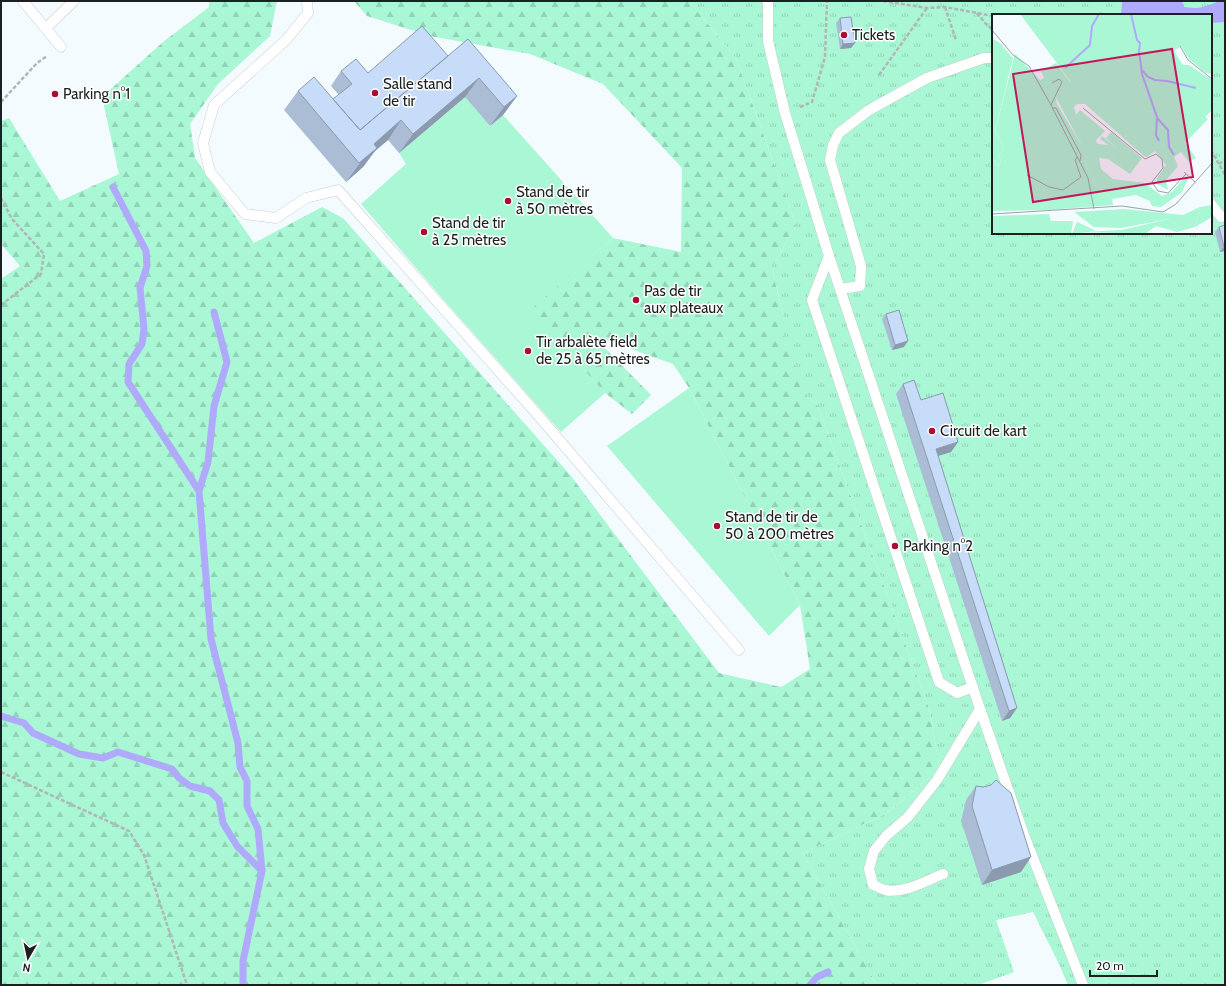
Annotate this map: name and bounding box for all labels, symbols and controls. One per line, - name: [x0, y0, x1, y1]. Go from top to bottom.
- inset map: [992, 14, 1212, 234]
- place label: Tickets: [852, 26, 895, 44]
- marker: Tickets: [839, 30, 849, 40]
- place label: Salle stand de tir: [383, 75, 452, 110]
- place label: Parking n°1: [63, 85, 130, 103]
- marker: Salle stand de tir: [370, 88, 380, 98]
- marker: Parking n°1: [50, 89, 60, 99]
- place label: Stand de tir à 50 mètres: [516, 183, 593, 218]
- marker: Stand de tir à 50 mètres: [503, 196, 513, 206]
- place label: Stand de tir à 25 mètres: [432, 214, 506, 249]
- marker: Stand de tir à 25 mètres: [419, 227, 429, 237]
- place label: Pas de tir aux plateaux: [644, 282, 723, 317]
- marker: Pas de tir aux plateaux: [631, 295, 641, 305]
- place label: Tir arbalète field de 25 à 65 mètres: [536, 333, 650, 368]
- marker: Tir arbalète field de 25 à 65 mètres: [523, 346, 533, 356]
- place label: Circuit de kart: [940, 422, 1027, 440]
- marker: Circuit de kart: [927, 426, 937, 436]
- place label: Stand de tir de 50 à 200 mètres: [725, 508, 834, 543]
- marker: Stand de tir de 50 à 200 mètres: [712, 521, 722, 531]
- place label: Parking n°2: [903, 537, 973, 555]
- marker: Parking n°2: [890, 541, 900, 551]
- north arrow: [8, 938, 48, 978]
- scale bar: [1090, 952, 1157, 978]
- text: 20 m: [1096, 958, 1124, 973]
- text: N: [21, 960, 31, 975]

